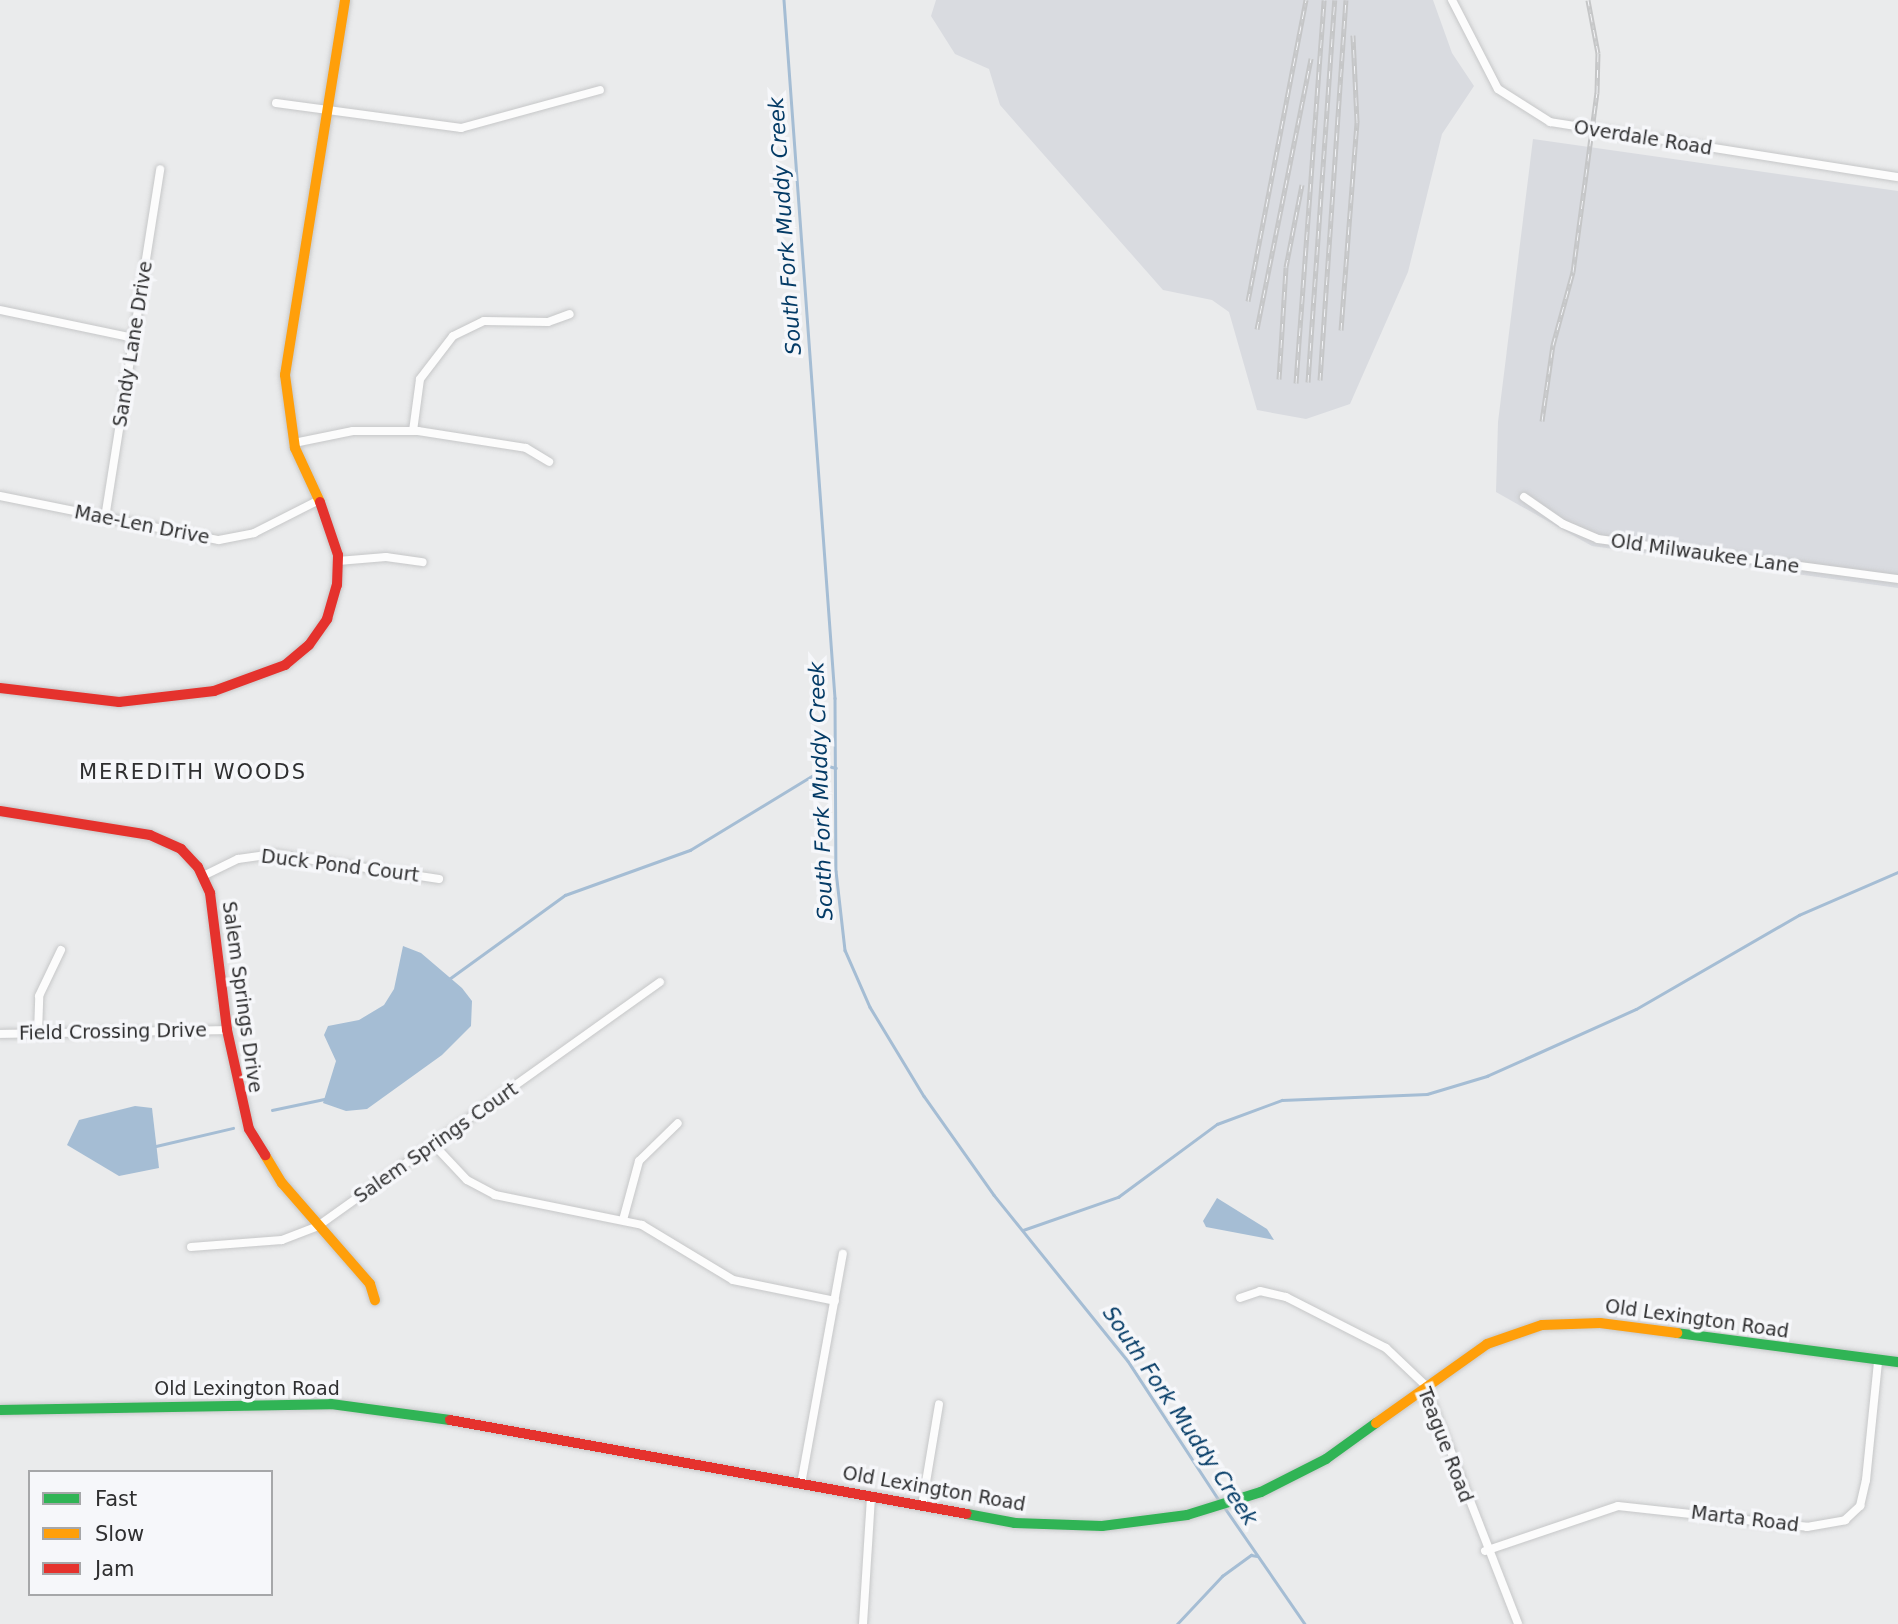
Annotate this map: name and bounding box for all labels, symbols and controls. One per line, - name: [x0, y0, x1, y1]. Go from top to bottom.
- water label: South Fork Muddy Creek: [763, 96, 807, 356]
- street label: Overdale Road: [1572, 116, 1714, 160]
- street label: Sandy Lane Drive: [109, 259, 157, 429]
- street label: Mae-Len Drive: [72, 501, 212, 549]
- street label: Old Milwaukee Lane: [1609, 529, 1801, 579]
- water label: South Fork Muddy Creek: [804, 661, 838, 921]
- district label: MEREDITH WOODS: [81, 759, 305, 785]
- street label: Duck Pond Court: [260, 845, 420, 887]
- street label: Salem Springs Drive: [217, 900, 267, 1094]
- street label: Field Crossing Drive: [19, 1019, 207, 1045]
- street label: Salem Springs Court: [350, 1078, 522, 1208]
- street label: Old Lexington Road: [1604, 1295, 1790, 1343]
- water label: South Fork Muddy Creek: [1097, 1302, 1263, 1530]
- street label: Old Lexington Road: [154, 1378, 340, 1400]
- street label: Teague Road: [1413, 1384, 1477, 1506]
- street label: Old Lexington Road: [841, 1462, 1027, 1516]
- legend: [28, 1470, 273, 1596]
- text: Fast: [95, 1487, 137, 1511]
- street label: Marta Road: [1690, 1501, 1800, 1537]
- text: Slow: [95, 1522, 144, 1546]
- text: Jam: [95, 1557, 135, 1581]

